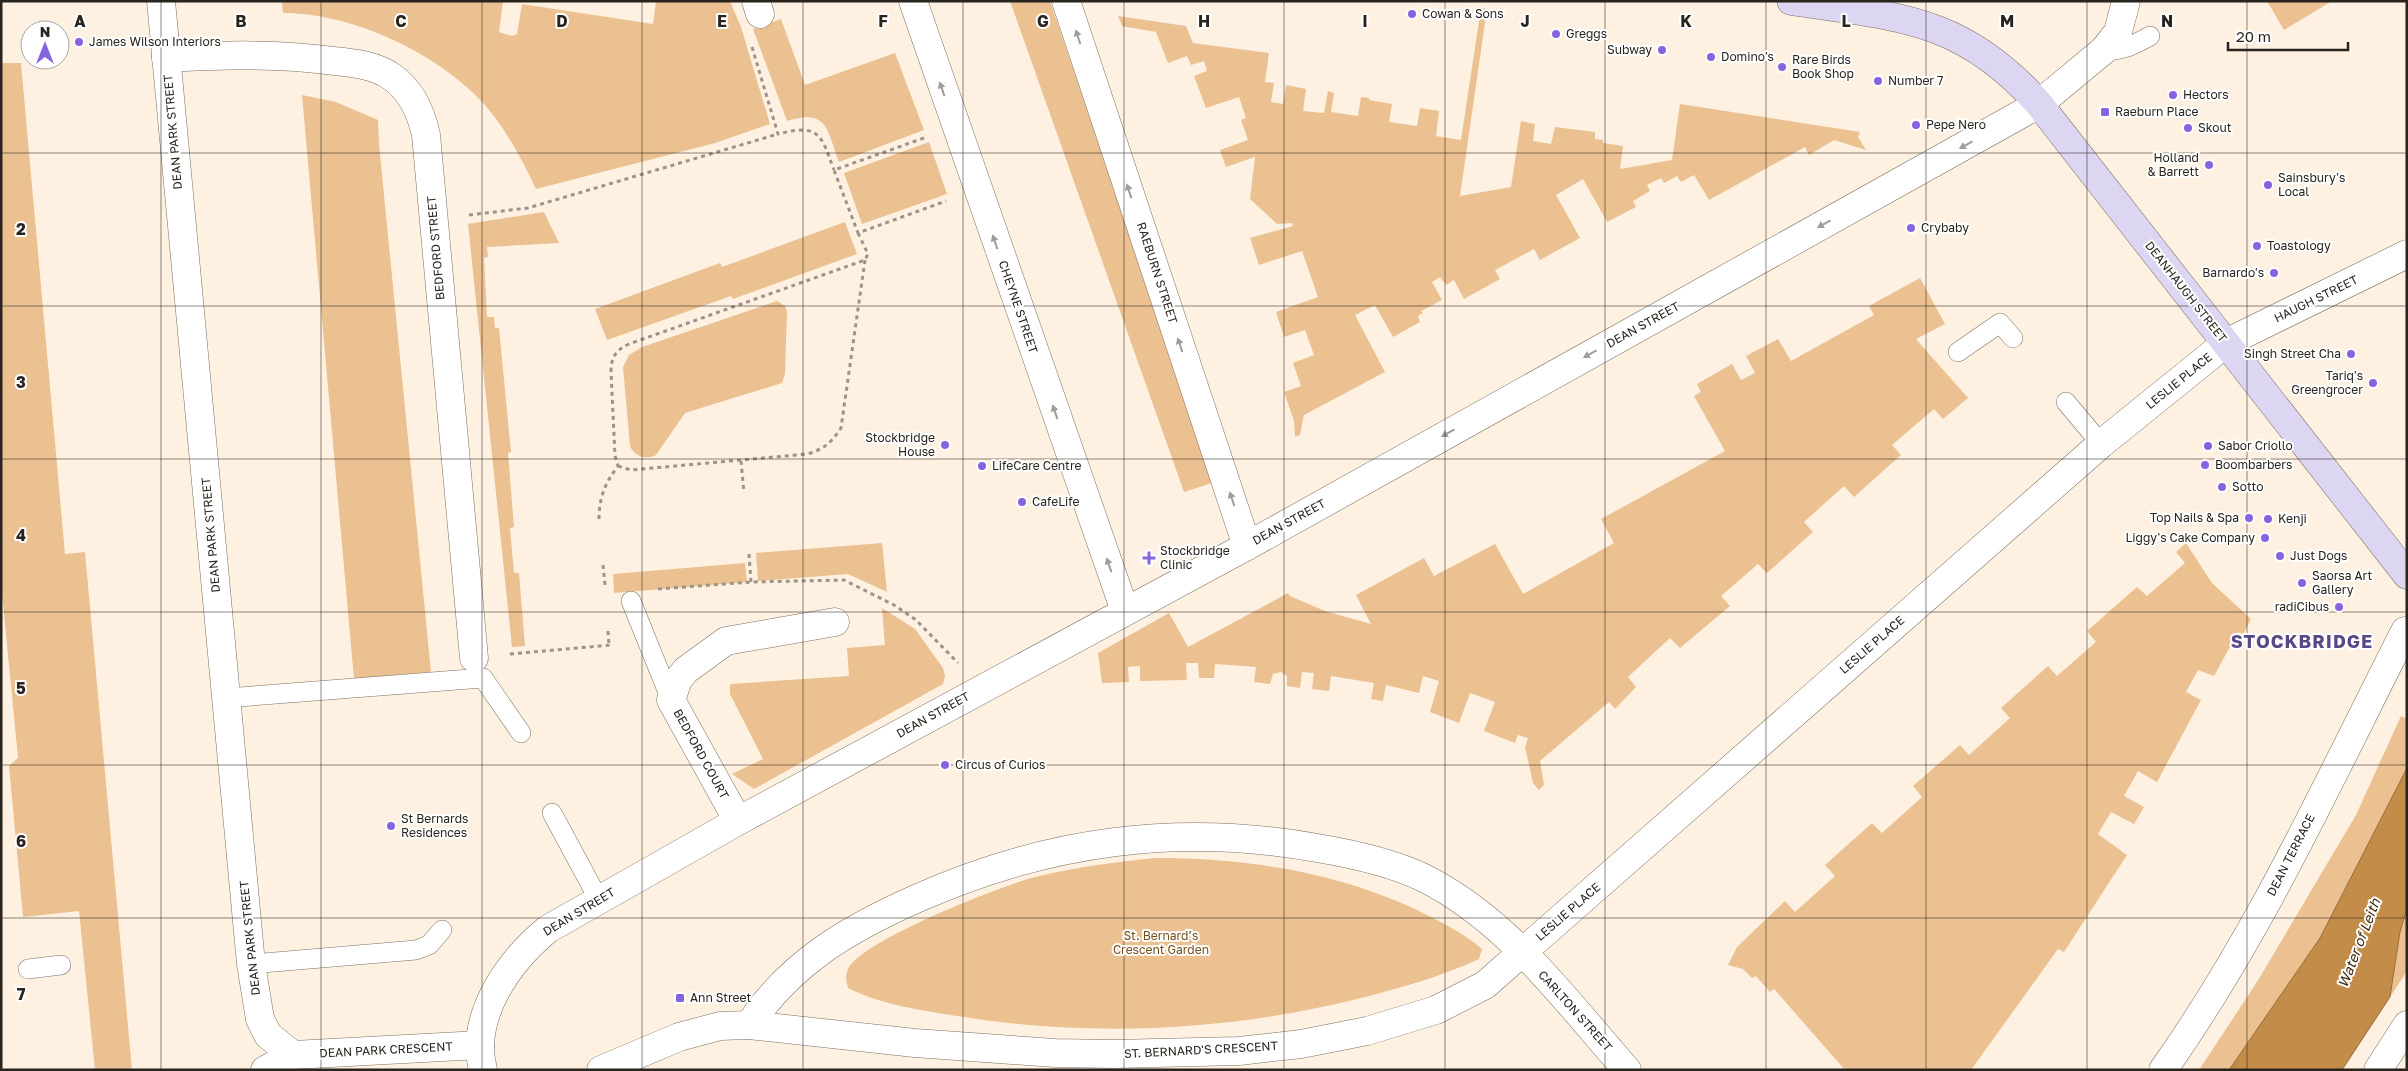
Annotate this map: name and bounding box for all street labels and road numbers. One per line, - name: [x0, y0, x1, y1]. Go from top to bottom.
- street label: DEAN PARK STREET: [160, 73, 185, 190]
- street label: BEDFORD STREET: [423, 195, 448, 301]
- street label: RAEBURN STREET: [1134, 220, 1181, 326]
- street label: DEANHAUGH STREET: [2142, 238, 2231, 346]
- street label: CHEYNE STREET: [996, 258, 1042, 356]
- street label: HAUGH STREET: [2271, 272, 2361, 325]
- street label: DEAN STREET: [1604, 298, 1682, 351]
- street label: LESLIE PLACE: [2142, 349, 2215, 412]
- street label: DEAN PARK STREET: [198, 476, 223, 593]
- street label: DEAN STREET: [1250, 495, 1328, 548]
- street label: LESLIE PLACE: [1836, 612, 1907, 677]
- street label: DEAN STREET: [894, 688, 972, 741]
- street label: BEDFORD COURT: [671, 706, 733, 802]
- street label: DEAN TERRACE: [2263, 811, 2318, 898]
- street label: DEAN PARK STREET: [236, 879, 263, 996]
- street label: LESLIE PLACE: [1532, 879, 1603, 944]
- street label: DEAN STREET: [540, 884, 618, 939]
- street label: CARLTON STREET: [1535, 967, 1616, 1055]
- street label: DEAN PARK CRESCENT: [319, 1038, 454, 1060]
- street label: ST. BERNARD'S CRESCENT: [1124, 1038, 1279, 1061]

